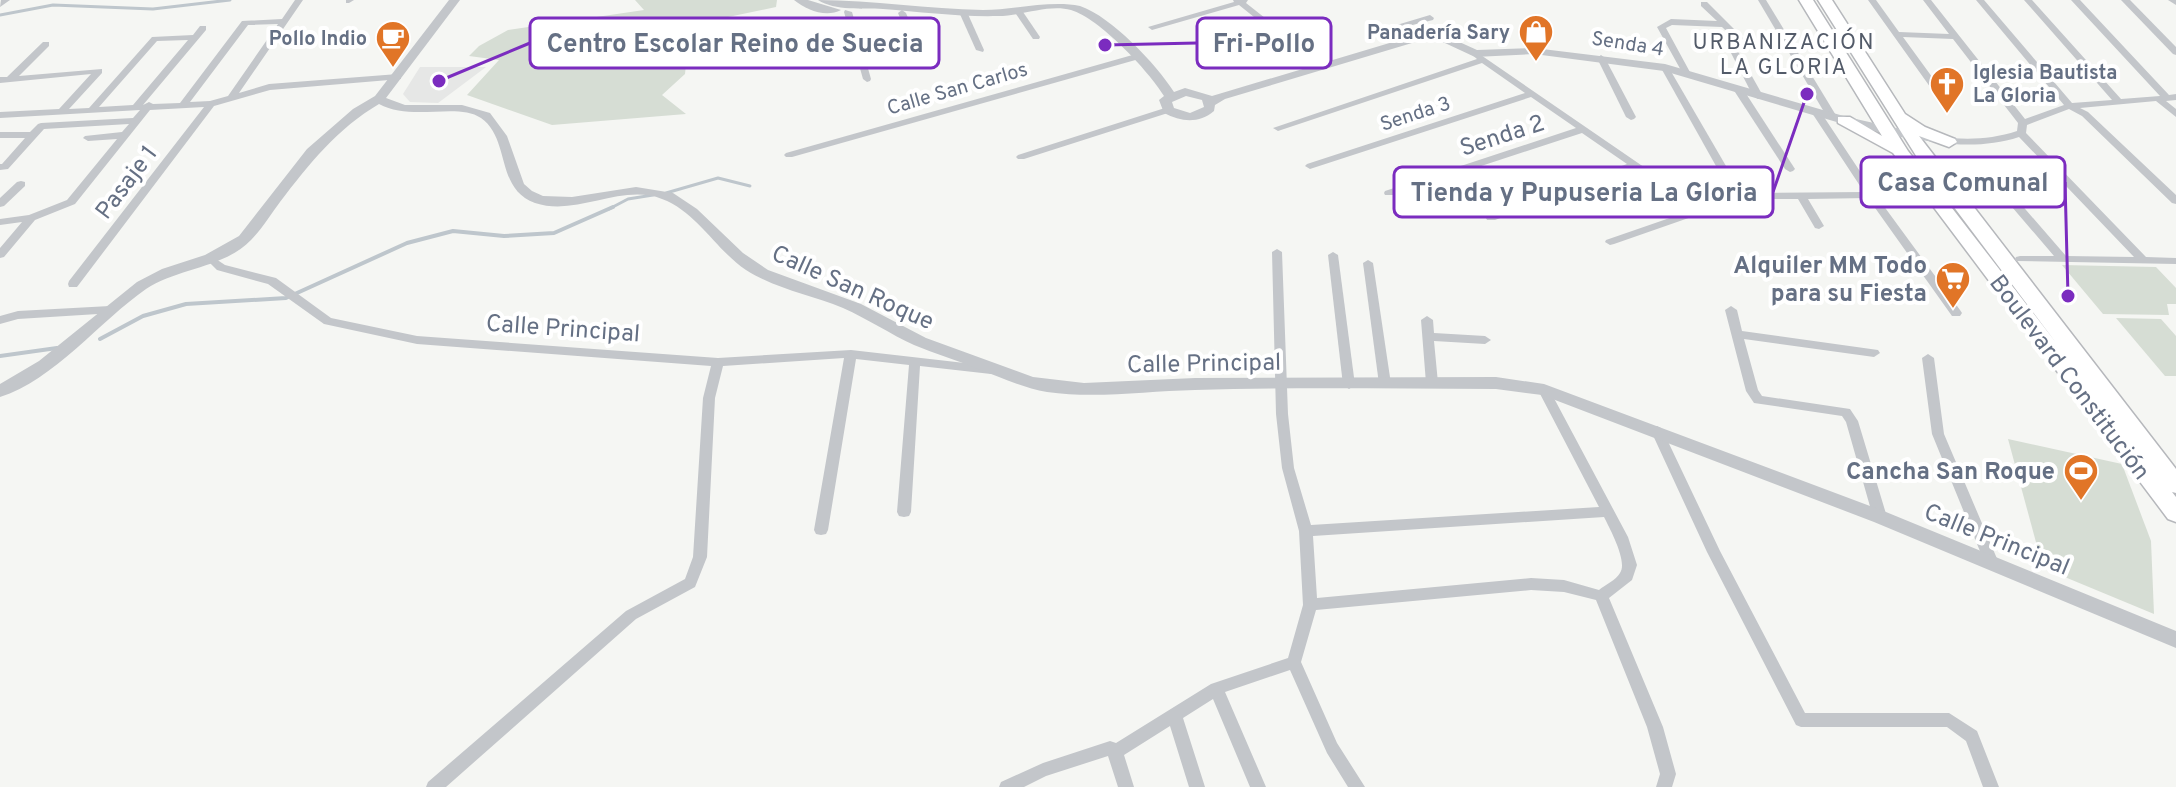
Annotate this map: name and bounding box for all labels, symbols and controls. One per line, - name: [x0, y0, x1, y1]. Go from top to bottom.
- shop icon: Panadería Sary: [1517, 13, 1555, 63]
- callout: Centro Escolar Reino de Suecia: [530, 18, 939, 68]
- callout: Fri-Pollo: [1197, 18, 1331, 68]
- cafe icon: Pollo Indio: [374, 19, 412, 69]
- place label: Panadería Sary: [1367, 21, 1510, 47]
- street label: Senda 4: [1590, 26, 1666, 64]
- place label: Pollo Indio: [269, 27, 367, 53]
- district label: URBANIZACIÓN LA GLORIA: [1692, 27, 1876, 82]
- text: Centro Escolar Reino de Suecia: [547, 29, 923, 62]
- text: Fri-Pollo: [1213, 29, 1315, 62]
- street label: Calle San Carlos: [884, 57, 1031, 122]
- place label: Iglesia Bautista La Gloria: [1973, 61, 2117, 110]
- church icon: Iglesia Bautista La Gloria: [1928, 65, 1966, 115]
- street label: Senda 3: [1377, 91, 1454, 138]
- street label: Senda 2: [1456, 109, 1549, 165]
- street label: Pasaje 1: [90, 140, 165, 226]
- callout: Casa Comunal: [1861, 157, 2065, 207]
- callout: Tienda y Pupuseria La Gloria: [1394, 167, 1773, 217]
- text: Casa Comunal: [1877, 168, 2049, 201]
- text: Tienda y Pupuseria La Gloria: [1411, 178, 1757, 211]
- street label: Calle San Roque: [766, 240, 938, 338]
- place label: Alquiler MM Todo para su Fiesta: [1733, 252, 1927, 310]
- supermarket icon: Alquiler MM Todo para su Fiesta: [1934, 260, 1972, 310]
- street label: Boulevard Constitución: [1981, 270, 2155, 487]
- street label: Calle Principal: [485, 310, 641, 350]
- street label: Calle Principal: [1127, 349, 1282, 381]
- sports icon: Cancha San Roque: [2062, 452, 2100, 502]
- place label: Cancha San Roque: [1846, 458, 2055, 488]
- street label: Calle Principal: [1919, 498, 2073, 584]

